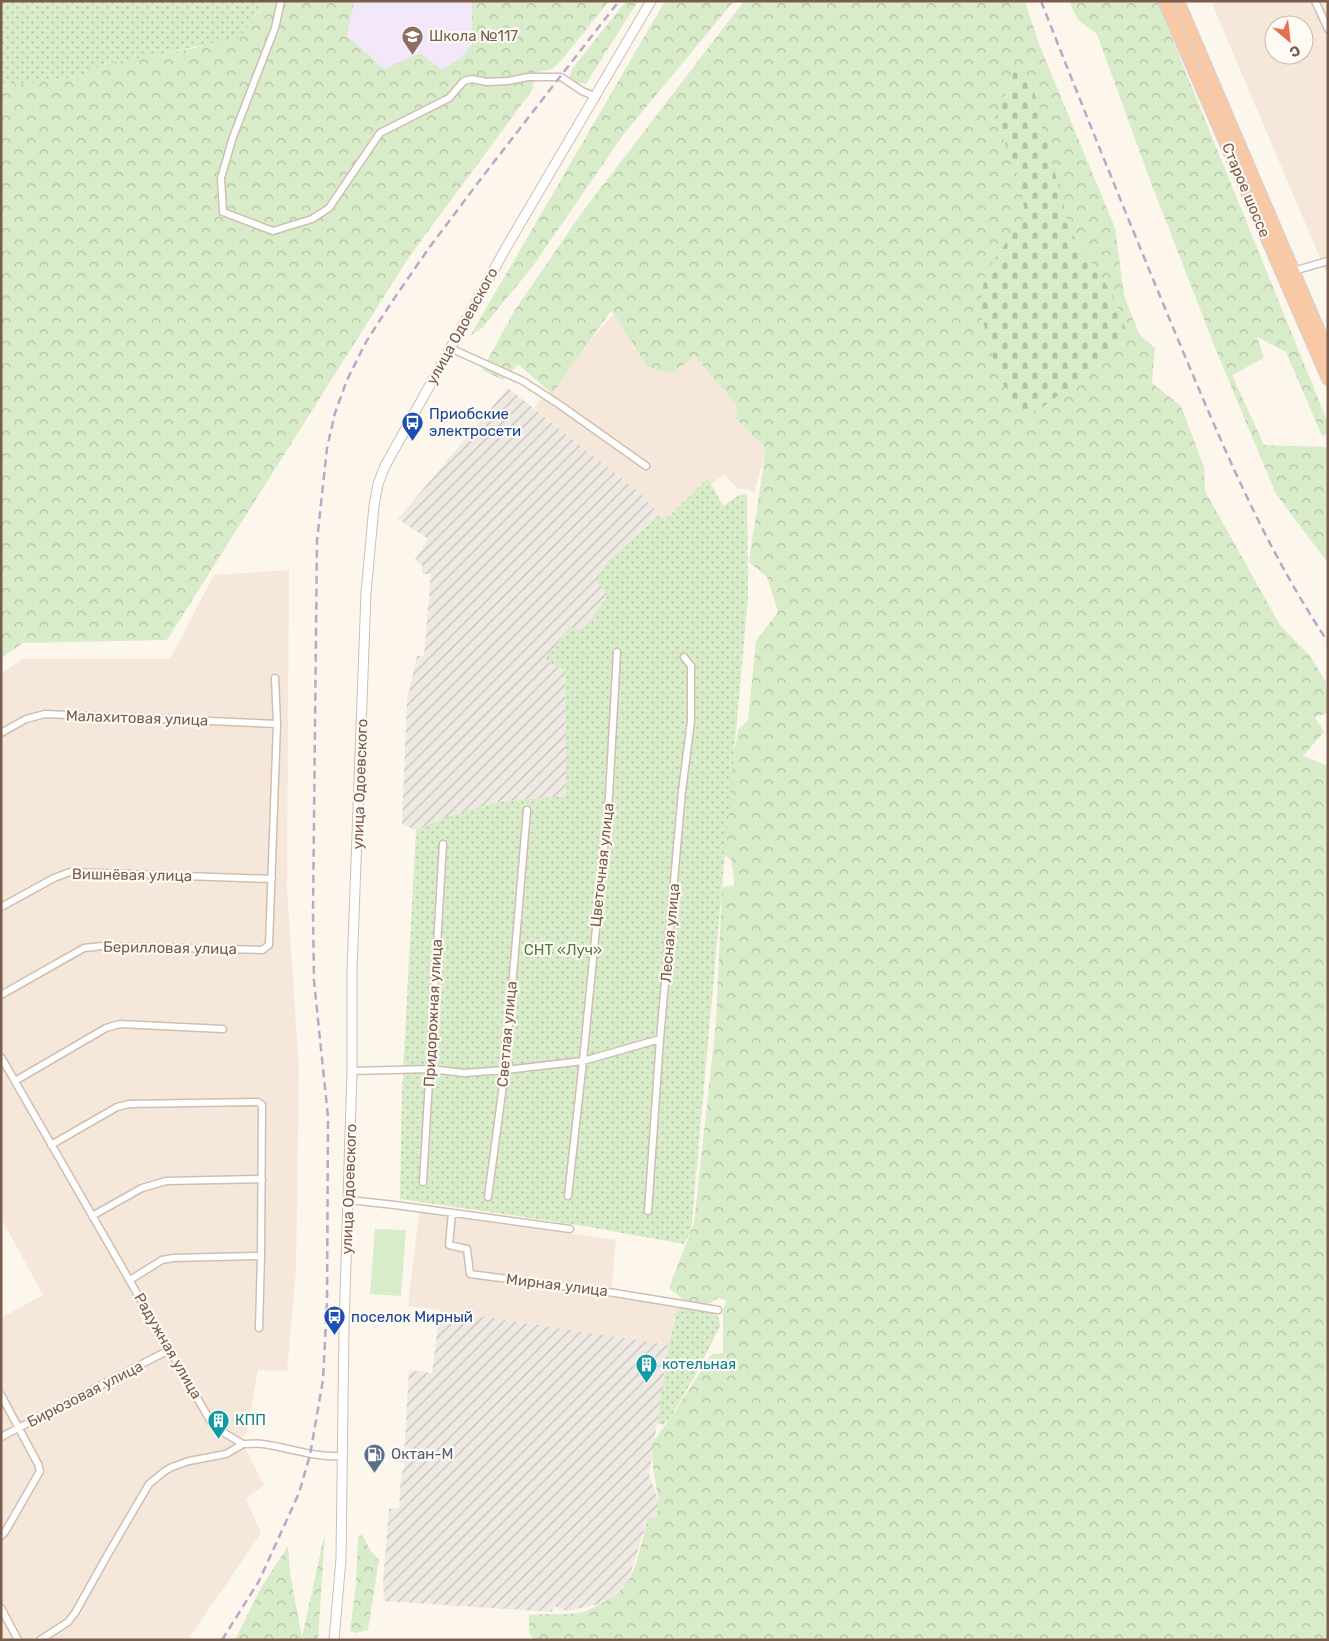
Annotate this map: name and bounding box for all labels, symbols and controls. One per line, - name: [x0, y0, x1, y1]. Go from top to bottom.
- north arrow: [1264, 15, 1314, 65]
- school or university icon: Школа №117: [401, 24, 425, 55]
- place label: Школа №117: [429, 27, 518, 45]
- text: С: [1286, 41, 1303, 61]
- street label: Старое шоссе: [1218, 140, 1274, 240]
- street label: улица Одоевского: [422, 264, 502, 388]
- place label: Приобские электросети: [429, 405, 521, 440]
- bus stop icon: Приобские электросети: [401, 411, 425, 442]
- street label: Малахитовая улица: [66, 707, 208, 729]
- street label: улица Одоевского: [349, 718, 371, 850]
- street label: Цветочная улица: [587, 802, 617, 928]
- street label: Вишнёвая улица: [72, 865, 192, 885]
- street label: Лесная улица: [657, 883, 683, 983]
- street label: Берилловая улица: [103, 938, 237, 958]
- street label: Придорожная улица: [420, 938, 446, 1088]
- park label: СНТ «Луч»: [524, 941, 602, 959]
- street label: Светлая улица: [493, 980, 521, 1088]
- street label: улица Одоевского: [338, 1123, 360, 1255]
- street label: Мирная улица: [505, 1270, 609, 1300]
- street label: Радужная улица: [130, 1290, 206, 1402]
- bus stop icon: поселок Мирный: [323, 1305, 347, 1336]
- place label: поселок Мирный: [351, 1308, 473, 1326]
- building icon: котельная: [634, 1352, 658, 1383]
- place label: котельная: [662, 1355, 736, 1373]
- street label: Бирюзовая улица: [24, 1357, 146, 1431]
- building icon: КПП: [207, 1408, 231, 1439]
- place label: КПП: [235, 1411, 266, 1429]
- fuel station icon: Октан-М: [363, 1442, 387, 1473]
- place label: Октан-М: [391, 1445, 453, 1463]

